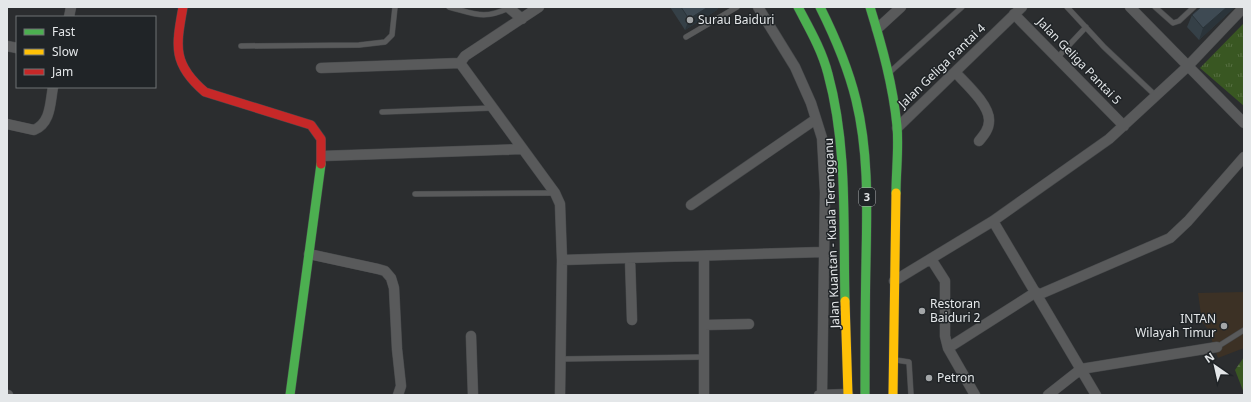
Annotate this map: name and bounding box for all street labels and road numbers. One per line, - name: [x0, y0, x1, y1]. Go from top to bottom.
- street label: Jalan Geliga Pantai 5: [1033, 13, 1125, 108]
- street label: Jalan Geliga Pantai 4: [894, 20, 989, 112]
- street label: Jalan Kuantan - Kuala Terengganu: [820, 138, 843, 329]
- road number: 3: [859, 188, 875, 206]

